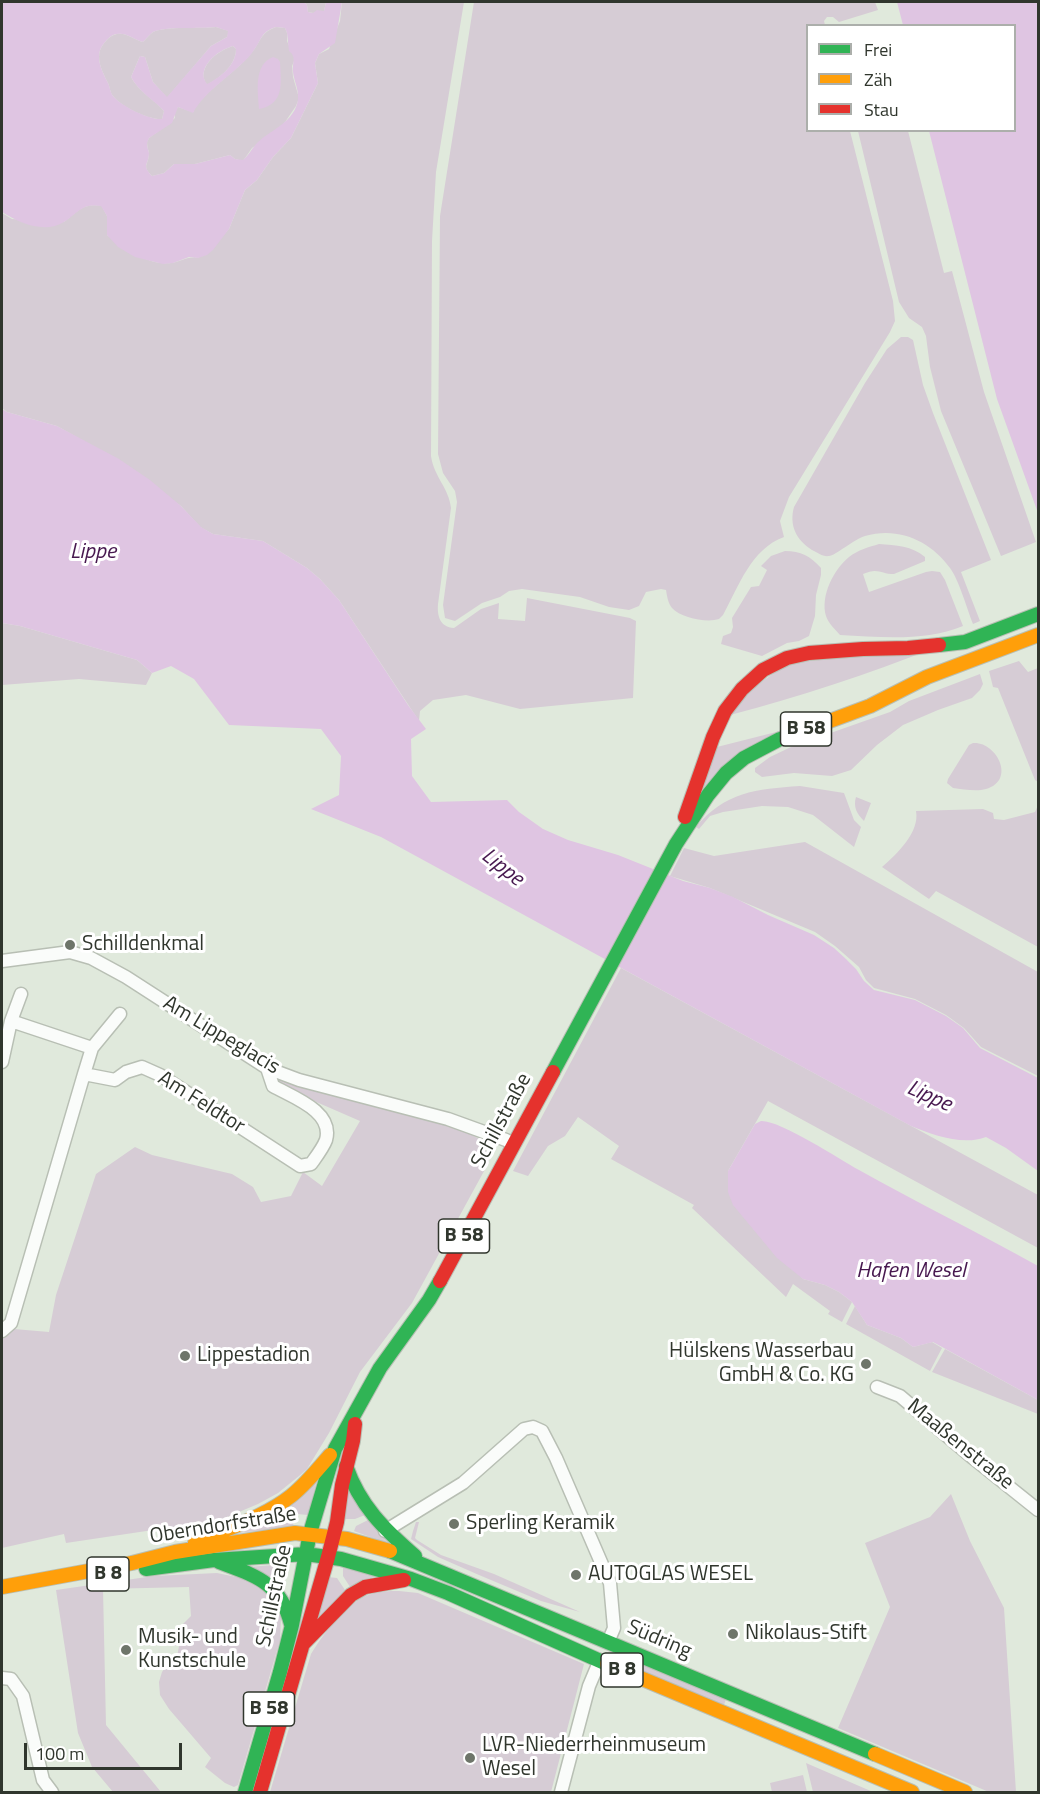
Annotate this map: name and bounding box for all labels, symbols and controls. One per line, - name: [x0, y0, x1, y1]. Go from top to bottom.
- legend: [806, 24, 1016, 132]
- text: Frei: [864, 36, 892, 63]
- text: Zäh: [864, 66, 892, 93]
- text: Stau: [864, 96, 899, 123]
- water label: Lippe: [70, 540, 116, 566]
- road number: B 58: [780, 712, 832, 746]
- water label: Lippe: [476, 843, 528, 893]
- place label: Schilldenkmal: [82, 932, 204, 958]
- marker: Schilldenkmal: [63, 938, 77, 952]
- street label: Am Lippeglacis: [158, 991, 284, 1081]
- street label: Am Feldtor: [153, 1066, 249, 1140]
- street label: Schillstraße: [467, 1069, 537, 1173]
- water label: Lippe: [903, 1076, 955, 1118]
- road number: B 58: [438, 1219, 490, 1253]
- water label: Hafen Wesel: [856, 1259, 966, 1285]
- place label: Hülskens Wasserbau GmbH & Co. KG: [669, 1339, 854, 1389]
- place label: Lippestadion: [197, 1343, 310, 1369]
- marker: Lippestadion: [178, 1349, 192, 1363]
- marker: Hülskens Wasserbau GmbH & Co. KG: [859, 1357, 873, 1371]
- street label: Maaßenstraße: [901, 1394, 1019, 1496]
- street label: Oberndorfstraße: [148, 1502, 298, 1550]
- place label: Sperling Keramik: [466, 1511, 615, 1537]
- marker: Sperling Keramik: [447, 1517, 461, 1531]
- street label: Schillstraße: [252, 1543, 298, 1649]
- road number: B 8: [87, 1557, 129, 1591]
- place label: AUTOGLAS WESEL: [588, 1562, 753, 1588]
- marker: AUTOGLAS WESEL: [569, 1568, 583, 1582]
- street label: Südring: [623, 1615, 695, 1665]
- place label: Nikolaus-Stift: [745, 1621, 867, 1647]
- place label: Musik- und Kunstschule: [138, 1625, 246, 1675]
- marker: Nikolaus-Stift: [726, 1627, 740, 1641]
- marker: Musik- und Kunstschule: [119, 1643, 133, 1657]
- road number: B 8: [601, 1653, 643, 1687]
- road number: B 58: [244, 1692, 294, 1726]
- scale bar: [27, 1731, 184, 1769]
- place label: LVR-Niederrheinmuseum Wesel: [482, 1733, 706, 1783]
- text: 100 m: [35, 1740, 84, 1767]
- marker: LVR-Niederrheinmuseum Wesel: [463, 1751, 477, 1765]

